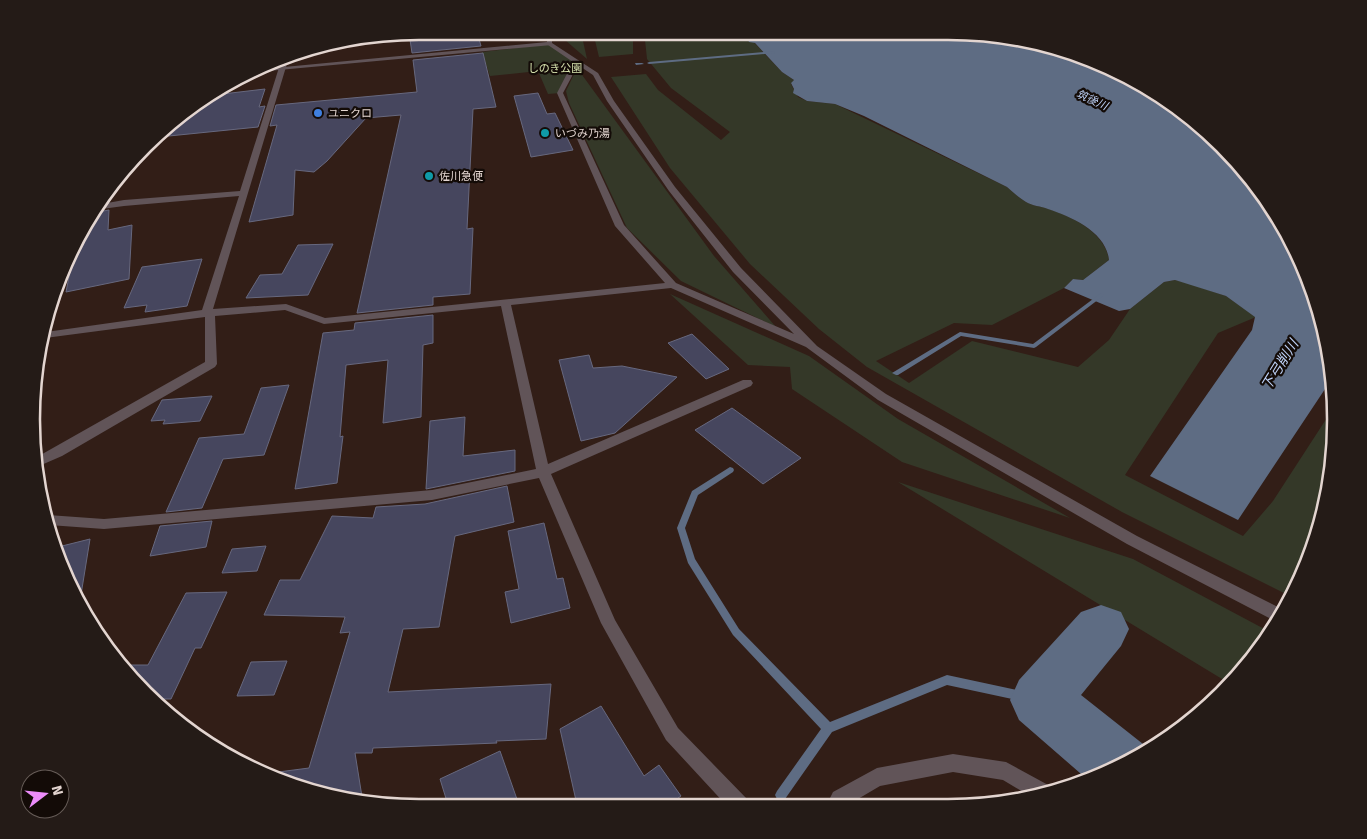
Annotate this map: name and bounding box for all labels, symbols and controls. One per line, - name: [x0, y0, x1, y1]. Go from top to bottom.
- park label: しのき公園: [528, 62, 582, 75]
- water label: 筑後川: [1074, 87, 1111, 113]
- marker: ユニクロ: [312, 107, 324, 119]
- place label: ユニクロ: [328, 107, 372, 120]
- marker: いづみ乃湯: [539, 127, 551, 139]
- place label: いづみ乃湯: [555, 127, 610, 140]
- marker: 佐川急便: [423, 170, 435, 182]
- place label: 佐川急便: [439, 170, 484, 183]
- water label: 下弓削川: [1258, 335, 1303, 393]
- north arrow: [20, 769, 70, 819]
- text: N: [48, 784, 66, 797]

